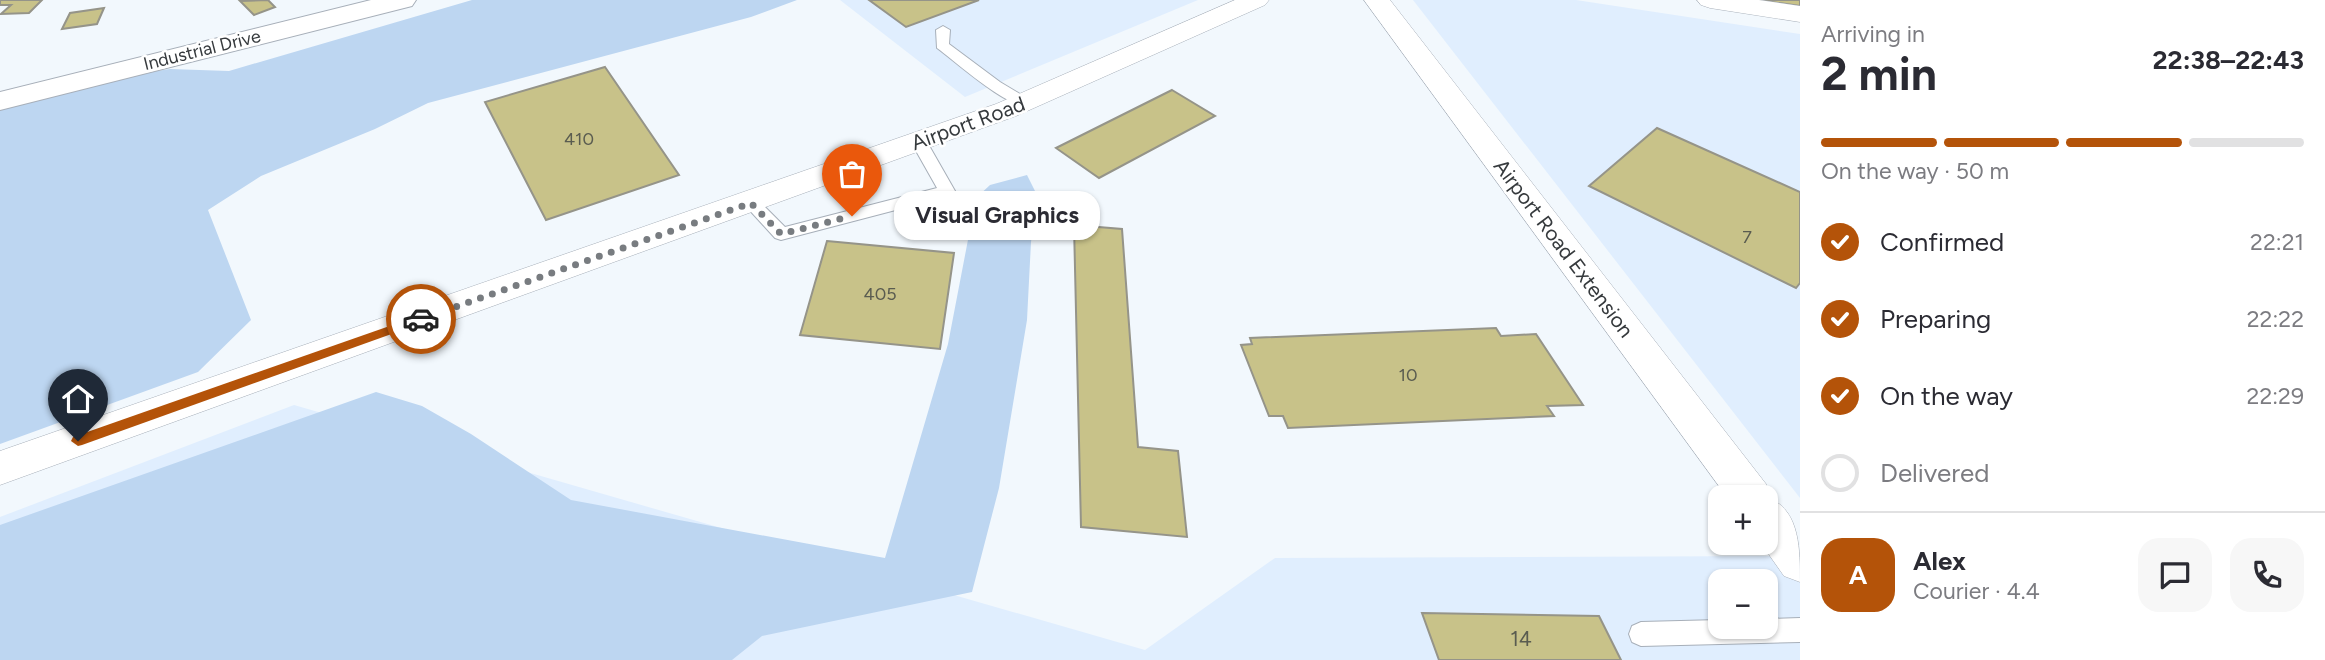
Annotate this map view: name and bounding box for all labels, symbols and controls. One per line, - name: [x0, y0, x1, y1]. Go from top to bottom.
- text: Arriving in: [1821, 20, 1925, 48]
- street label: Industrial Drive: [141, 25, 263, 75]
- text: 22:38–22:43: [2153, 44, 2304, 76]
- text: 2 min: [1821, 46, 1937, 102]
- street label: Airport Road: [908, 91, 1028, 155]
- house number: 410: [564, 128, 594, 150]
- pin: [822, 144, 882, 216]
- street label: Airport Road Extension: [1489, 154, 1639, 342]
- icon: bag: [833, 155, 871, 193]
- text: On the way · 50 m: [1821, 157, 2009, 185]
- callout: Visual Graphics: [894, 192, 1100, 241]
- text: Visual Graphics: [915, 201, 1079, 229]
- icon: check: [1821, 223, 1859, 261]
- house number: 7: [1742, 226, 1752, 248]
- text: Confirmed: [1880, 226, 2004, 258]
- text: 22:21: [2250, 228, 2304, 256]
- house number: 405: [863, 283, 897, 305]
- courier: [386, 284, 456, 354]
- icon: car: [402, 300, 440, 338]
- icon: check: [1821, 300, 1859, 338]
- text: Preparing: [1880, 303, 1991, 335]
- text: 22:22: [2247, 305, 2304, 333]
- house number: 10: [1399, 364, 1417, 386]
- pin: [48, 369, 108, 441]
- icon: check: [1821, 377, 1859, 415]
- icon: home: [59, 380, 97, 418]
- text: On the way: [1880, 380, 2013, 412]
- text: 22:29: [2247, 382, 2304, 410]
- text: Delivered: [1880, 457, 1989, 489]
- map controls: [1708, 485, 1778, 639]
- button: +: [1708, 485, 1778, 555]
- button: chat: [2138, 538, 2212, 612]
- button: phone: [2230, 538, 2304, 612]
- text: Alex: [1913, 545, 1966, 577]
- text: A: [1849, 559, 1867, 591]
- button: −: [1708, 569, 1778, 639]
- text: Courier · 4.4: [1913, 577, 2040, 605]
- house number: 14: [1510, 626, 1532, 651]

